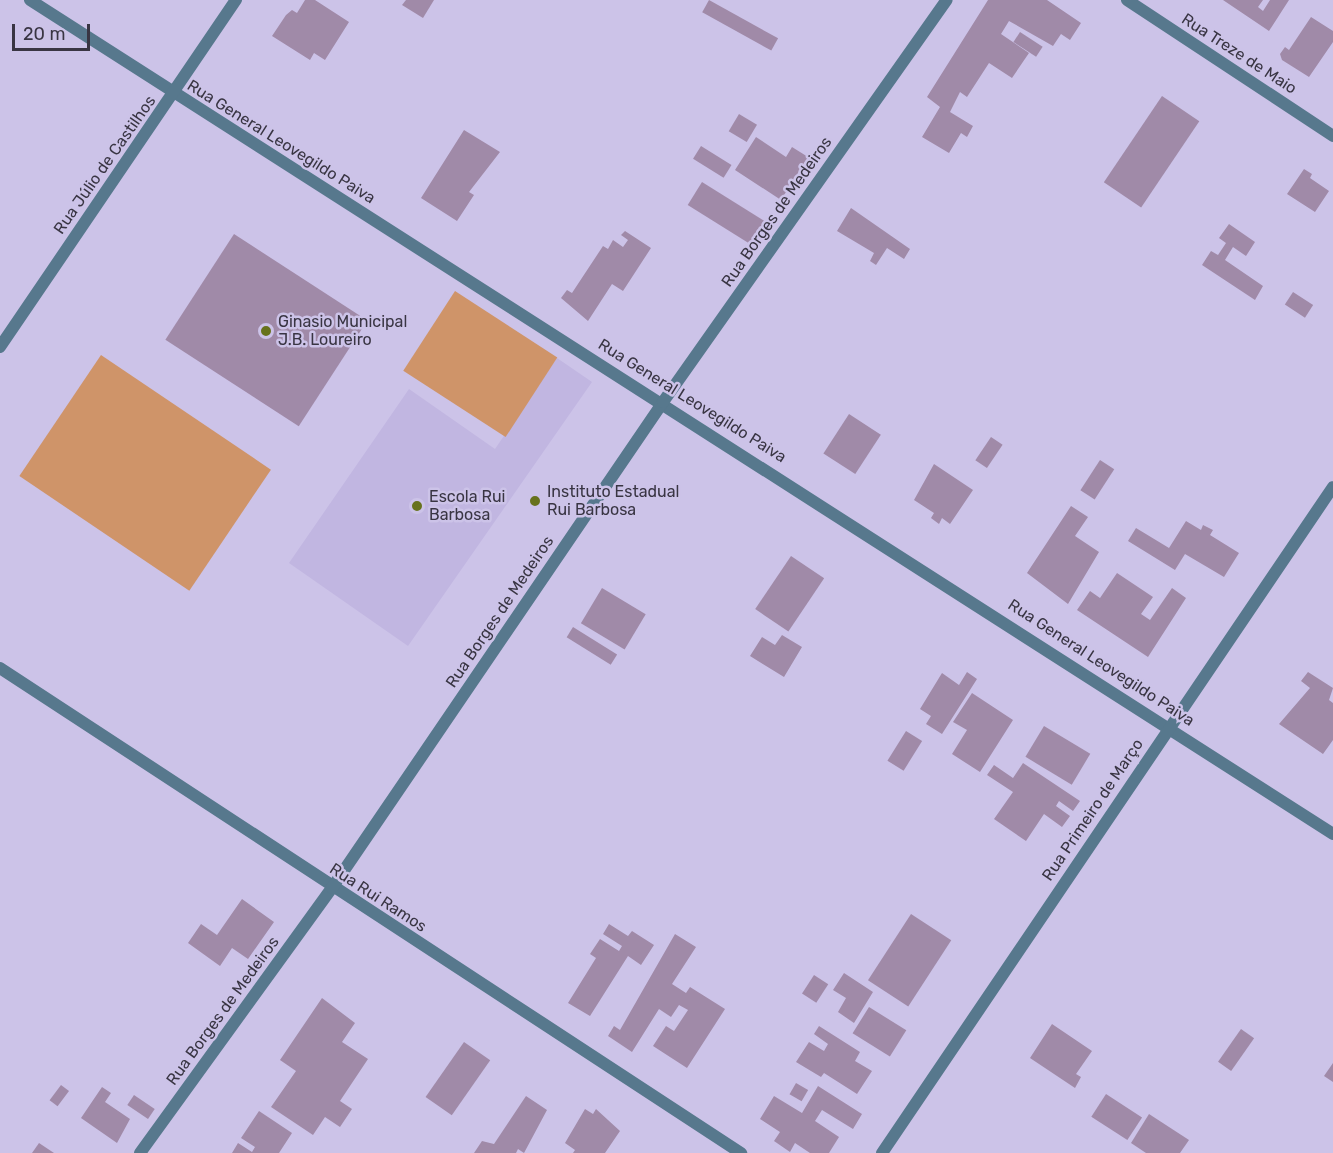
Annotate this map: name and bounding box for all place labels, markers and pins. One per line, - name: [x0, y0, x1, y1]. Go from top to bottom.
- place label: Ginasio Municipal J.B. Loureiro: [278, 312, 407, 350]
- marker: Ginasio Municipal J.B. Loureiro: [259, 324, 273, 338]
- place label: Instituto Estadual Rui Barbosa: [547, 482, 679, 520]
- place label: Escola Rui Barbosa: [429, 487, 505, 525]
- marker: Instituto Estadual Rui Barbosa: [528, 494, 542, 508]
- marker: Escola Rui Barbosa: [410, 499, 424, 513]

